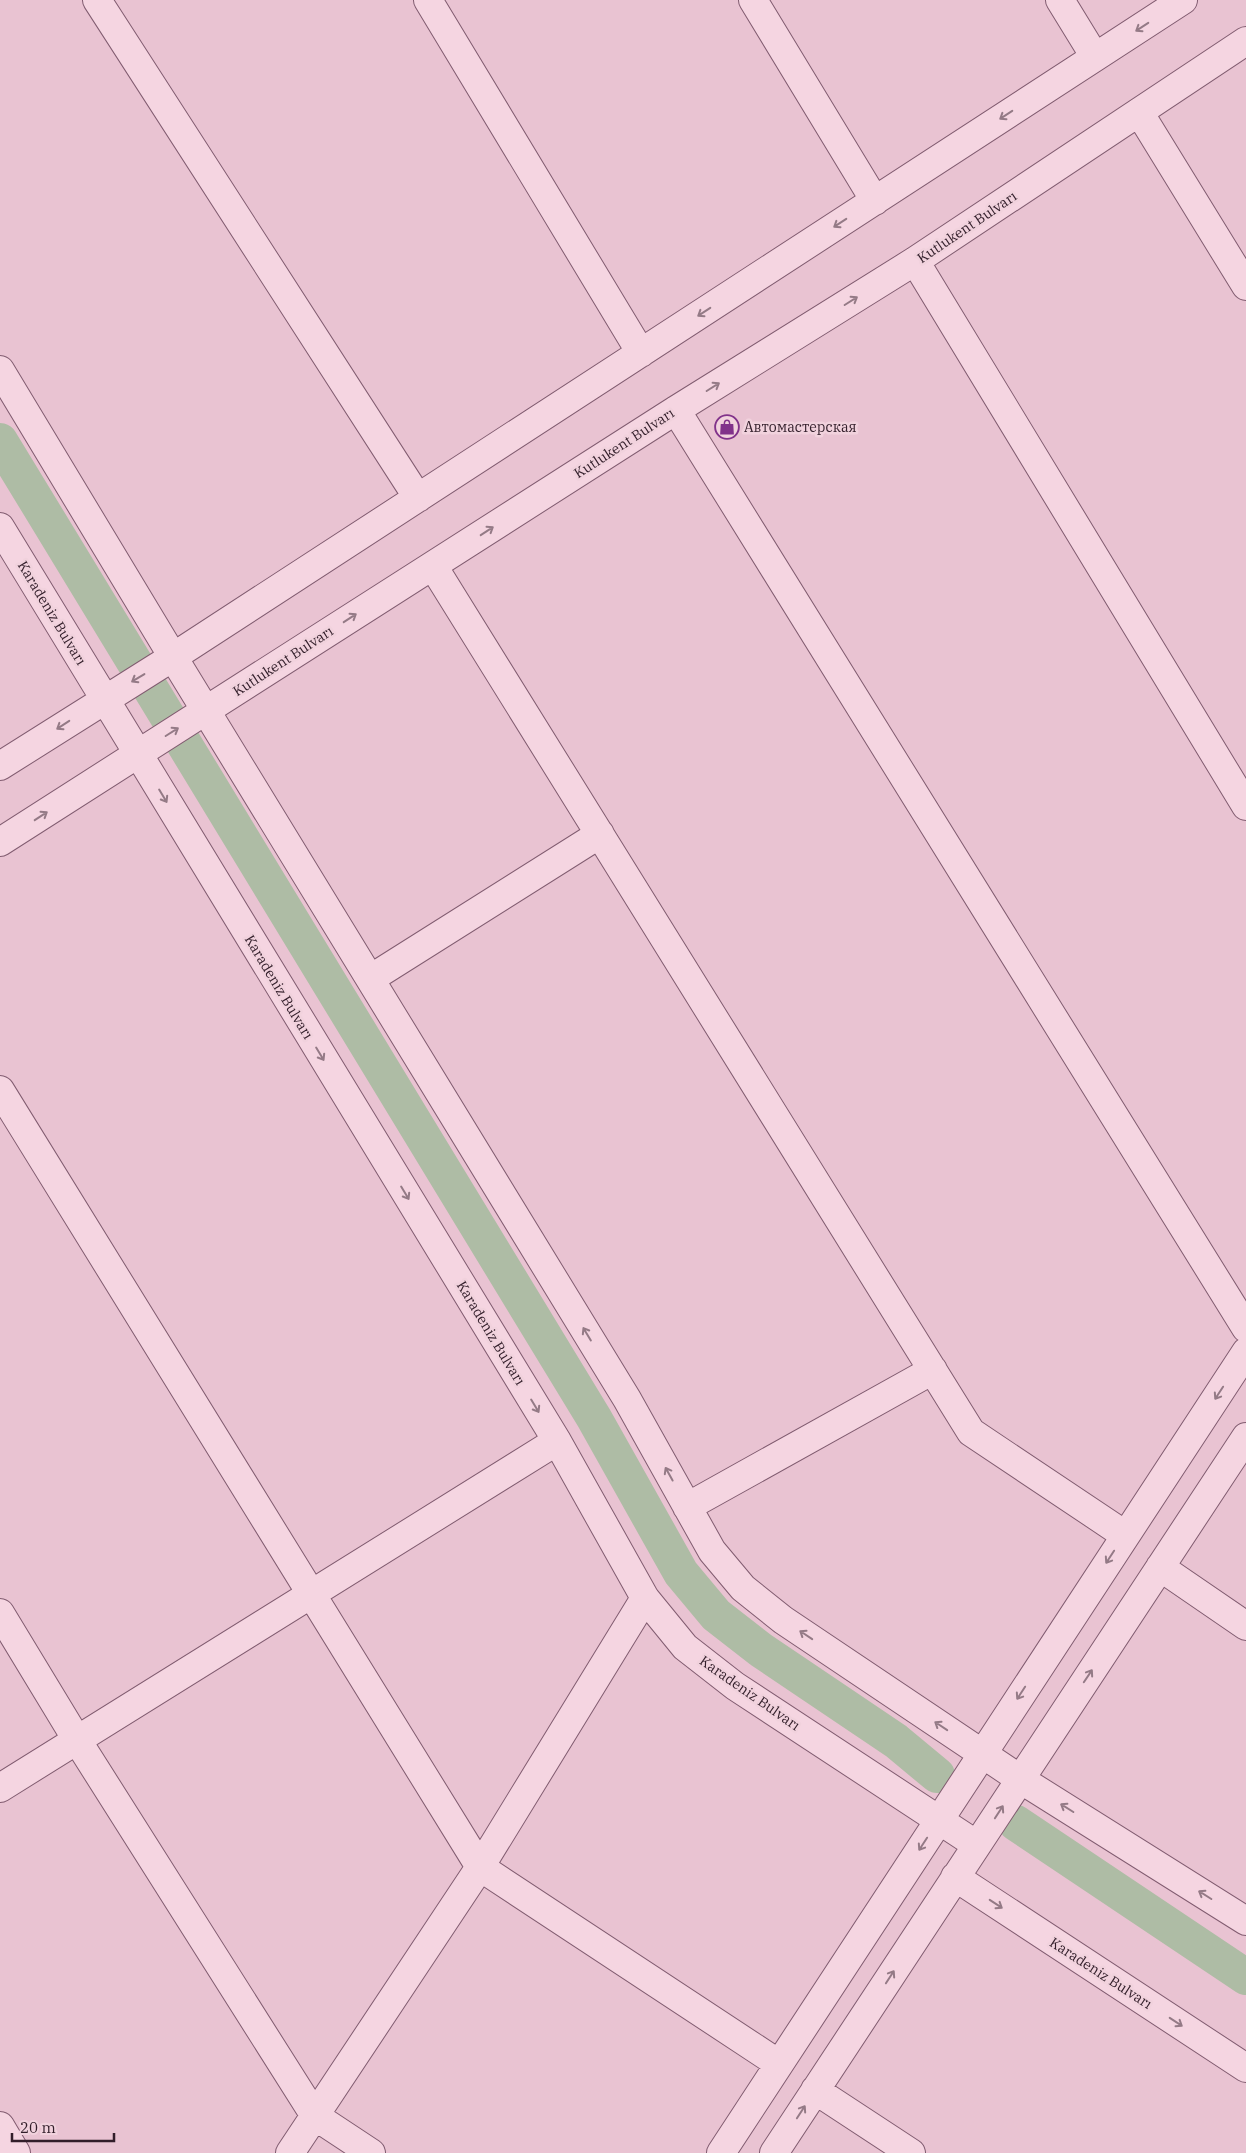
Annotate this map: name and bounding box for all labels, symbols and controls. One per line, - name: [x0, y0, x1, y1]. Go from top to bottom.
- one-way arrow: [1135, 22, 1149, 32]
- one-way arrow: [999, 111, 1013, 121]
- street label: Kutlukent Bulvarı: [914, 187, 1020, 267]
- one-way arrow: [834, 219, 848, 229]
- one-way arrow: [844, 296, 858, 307]
- one-way arrow: [697, 307, 711, 317]
- one-way arrow: [706, 382, 720, 392]
- street label: Kutlukent Bulvarı: [570, 404, 678, 482]
- shop icon: Автомастерская: [714, 414, 740, 440]
- place label: Автомастерская: [744, 418, 857, 436]
- one-way arrow: [480, 525, 494, 535]
- street label: Karadeniz Bulvarı: [14, 558, 90, 668]
- one-way arrow: [343, 613, 357, 623]
- street label: Kutlukent Bulvarı: [229, 622, 337, 700]
- one-way arrow: [132, 673, 146, 683]
- one-way arrow: [56, 720, 70, 731]
- one-way arrow: [164, 727, 178, 737]
- one-way arrow: [158, 788, 168, 802]
- one-way arrow: [34, 810, 48, 821]
- street label: Karadeniz Bulvarı: [241, 932, 317, 1042]
- one-way arrow: [315, 1047, 326, 1061]
- one-way arrow: [400, 1185, 410, 1199]
- street label: Karadeniz Bulvarı: [453, 1278, 529, 1388]
- one-way arrow: [582, 1327, 592, 1341]
- one-way arrow: [1214, 1385, 1224, 1399]
- one-way arrow: [531, 1398, 541, 1412]
- one-way arrow: [664, 1467, 674, 1482]
- one-way arrow: [1105, 1550, 1115, 1564]
- one-way arrow: [799, 1630, 813, 1641]
- street label: Karadeniz Bulvarı: [696, 1652, 804, 1734]
- one-way arrow: [1083, 1669, 1093, 1683]
- one-way arrow: [1016, 1686, 1026, 1700]
- one-way arrow: [934, 1721, 948, 1731]
- one-way arrow: [1061, 1803, 1075, 1813]
- one-way arrow: [994, 1805, 1004, 1819]
- one-way arrow: [918, 1837, 928, 1851]
- one-way arrow: [1198, 1890, 1212, 1900]
- one-way arrow: [989, 1899, 1003, 1909]
- street label: Karadeniz Bulvarı: [1046, 1933, 1156, 2013]
- one-way arrow: [885, 1970, 895, 1984]
- one-way arrow: [1169, 2017, 1183, 2027]
- one-way arrow: [796, 2106, 806, 2120]
- scale bar: [12, 2110, 115, 2142]
- text: 20 m: [20, 2118, 56, 2137]

